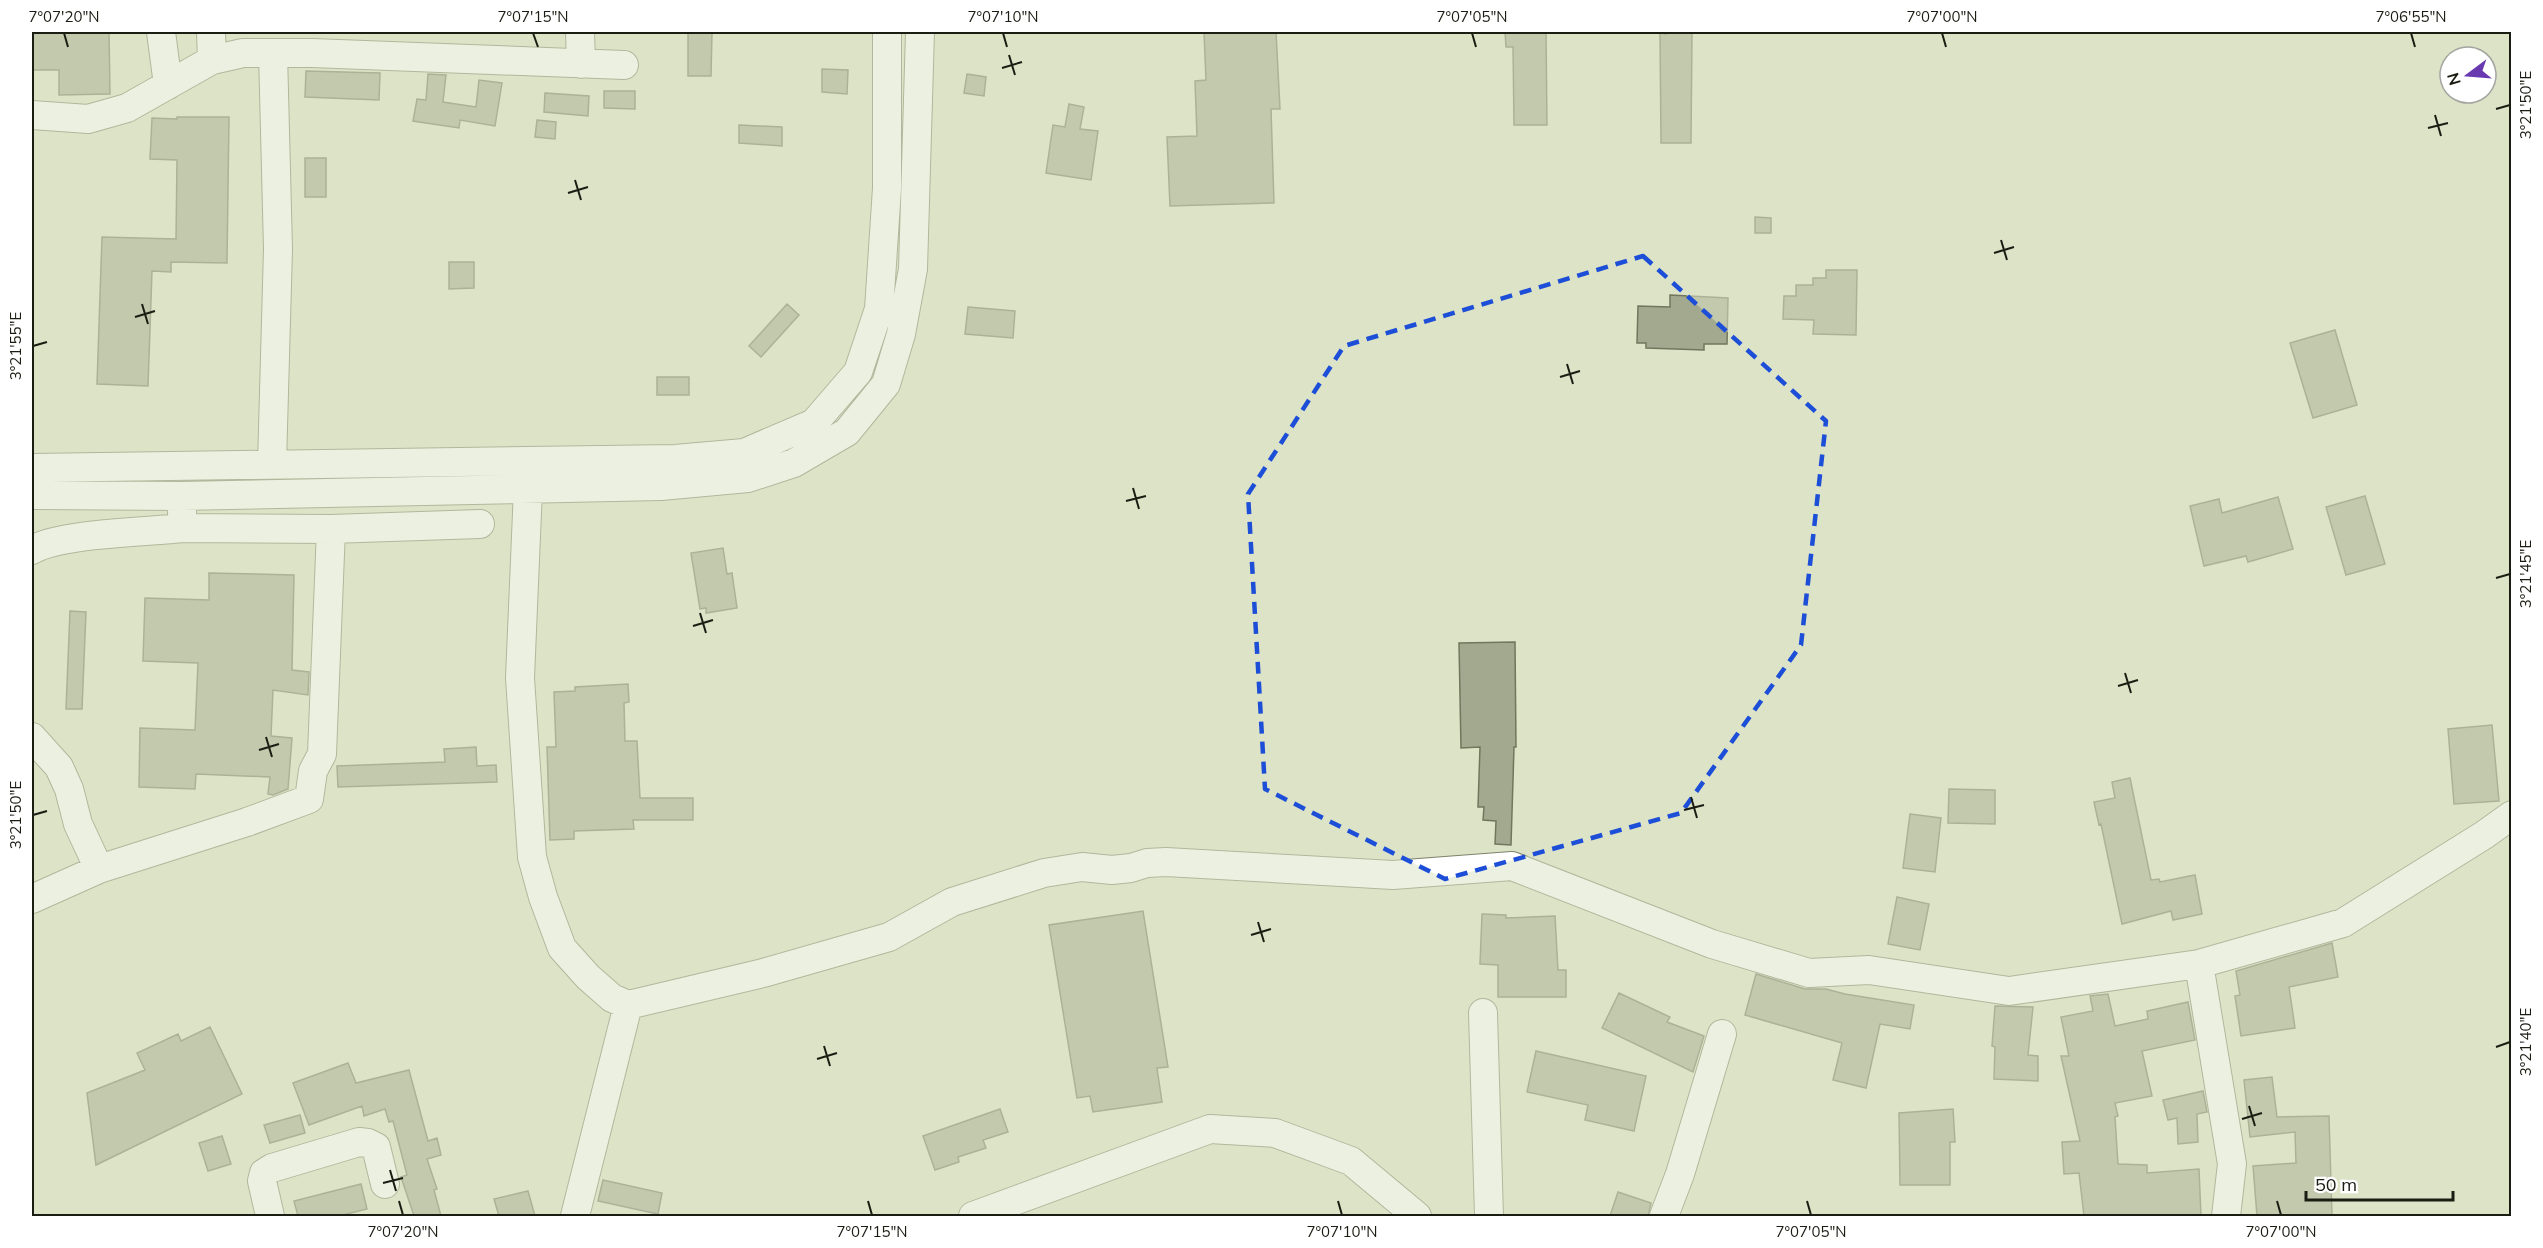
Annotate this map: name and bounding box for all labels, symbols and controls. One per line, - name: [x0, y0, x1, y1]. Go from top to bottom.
- text: 7°07'20"N: [29, 7, 99, 26]
- text: 7°07'15"N: [498, 7, 568, 26]
- text: 7°07'10"N: [968, 7, 1038, 26]
- text: 7°07'05"N: [1437, 7, 1507, 26]
- text: 7°07'00"N: [1907, 7, 1977, 26]
- text: 7°06'55"N: [2376, 7, 2446, 26]
- north arrow: [2438, 45, 2498, 105]
- text: N: [2442, 71, 2465, 88]
- text: 3°21'50"E: [2516, 71, 2535, 139]
- text: 3°21'55"E: [6, 312, 25, 380]
- text: 3°21'45"E: [2516, 540, 2535, 608]
- text: 3°21'50"E: [6, 781, 25, 849]
- text: 3°21'40"E: [2516, 1008, 2535, 1076]
- scale bar: [2306, 1164, 2453, 1202]
- text: 50 m: [2315, 1173, 2357, 1196]
- text: 7°07'20"N: [368, 1222, 438, 1241]
- text: 7°07'15"N: [837, 1222, 907, 1241]
- text: 7°07'10"N: [1307, 1222, 1377, 1241]
- text: 7°07'05"N: [1776, 1222, 1846, 1241]
- text: 7°07'00"N: [2246, 1222, 2316, 1241]

